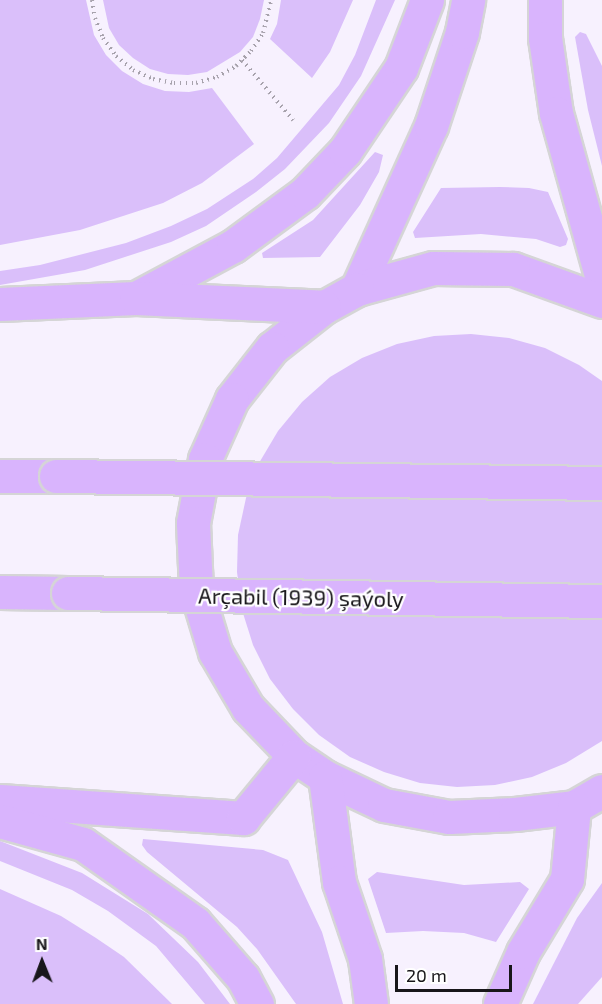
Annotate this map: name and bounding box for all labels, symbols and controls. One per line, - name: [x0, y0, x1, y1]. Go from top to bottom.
- street label: Arçabil (1939) şaýoly: [198, 582, 404, 612]
- north arrow: [12, 932, 72, 992]
- text: N: [36, 934, 48, 953]
- scale bar: [398, 953, 515, 991]
- text: 20 m: [406, 964, 447, 986]

